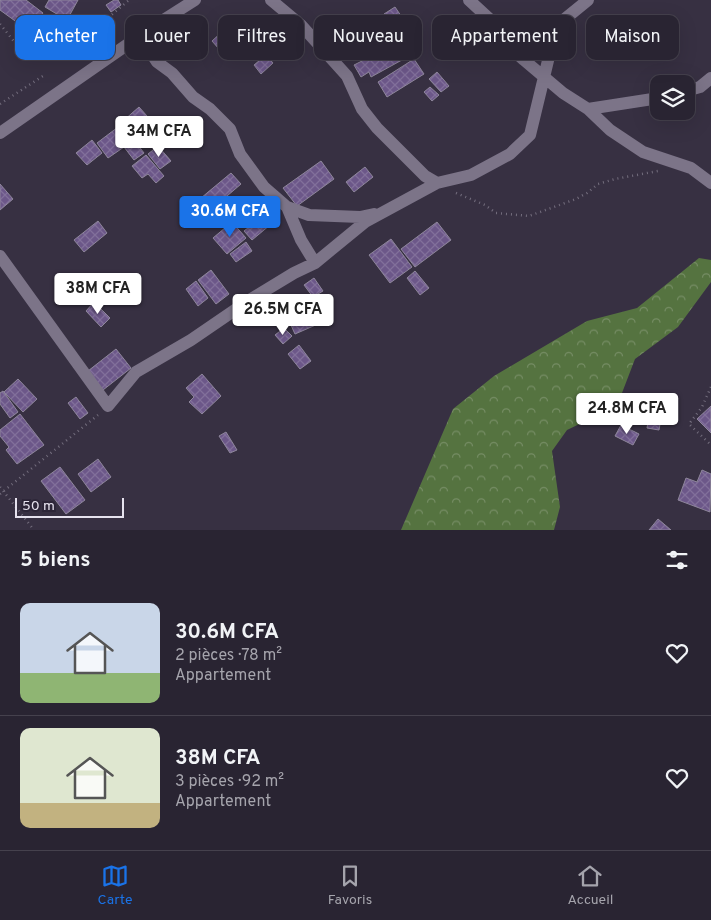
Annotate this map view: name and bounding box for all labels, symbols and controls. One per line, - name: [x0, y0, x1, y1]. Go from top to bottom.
- chip: Acheter: [15, 15, 115, 60]
- chip: Louer: [125, 15, 208, 60]
- chip: Filtres: [218, 15, 304, 60]
- chip: Nouveau: [314, 15, 422, 60]
- chip: Appartement: [432, 15, 576, 60]
- chip: Maison: [586, 15, 679, 60]
- map controls: [650, 75, 695, 120]
- button: layers: [650, 75, 695, 120]
- pin: 34M CFA: [113, 116, 205, 158]
- text: 34M CFA: [126, 122, 192, 142]
- pin: 30.6M CFA: [173, 196, 287, 238]
- text: 30.6M CFA: [190, 202, 270, 222]
- pin: 38M CFA: [52, 272, 144, 315]
- text: 38M CFA: [65, 279, 131, 299]
- pin: 26.5M CFA: [226, 294, 340, 336]
- text: 26.5M CFA: [244, 300, 322, 320]
- pin: 24.8M CFA: [570, 392, 684, 435]
- text: 24.8M CFA: [587, 399, 667, 419]
- scale bar: [15, 495, 124, 518]
- text: 50 m: [22, 498, 55, 515]
- icon: filters: [663, 546, 691, 574]
- text: 5 biens: [20, 547, 91, 574]
- text: 30.6M CFA: [175, 619, 279, 646]
- icon: home: [60, 623, 120, 683]
- icon: heart: [663, 639, 691, 667]
- text: 2 pièces · 78 m²: [175, 646, 282, 666]
- text: Appartement: [175, 666, 271, 686]
- text: 38M CFA: [175, 745, 261, 772]
- icon: home: [60, 748, 120, 808]
- icon: heart: [663, 764, 691, 792]
- text: 3 pièces · 92 m²: [175, 772, 284, 792]
- text: Appartement: [175, 792, 271, 812]
- tab: Carte: [98, 862, 133, 909]
- tab: Favoris: [328, 862, 372, 909]
- tab: Accueil: [567, 862, 613, 909]

